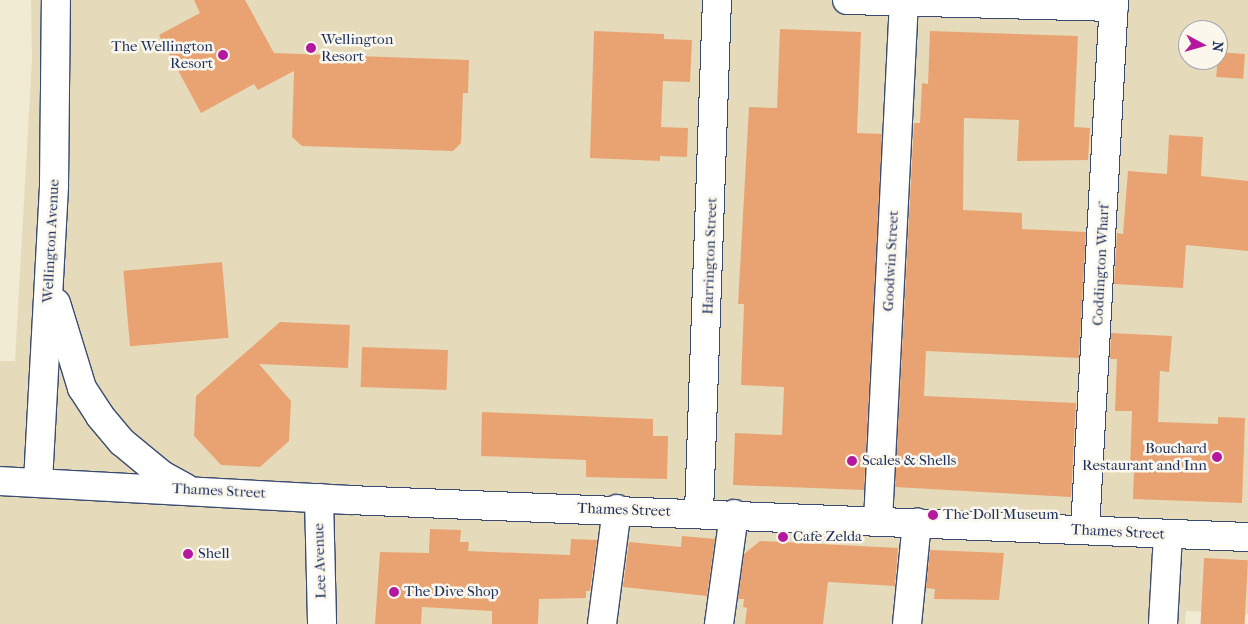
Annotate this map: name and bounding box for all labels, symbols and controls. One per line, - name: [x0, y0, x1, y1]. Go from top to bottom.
- north arrow: [1178, 20, 1228, 70]
- place label: Wellington Resort: [321, 30, 393, 65]
- place label: The Wellington Resort: [111, 37, 213, 72]
- text: N: [1208, 40, 1226, 53]
- marker: Wellington Resort: [305, 42, 317, 54]
- marker: The Wellington Resort: [217, 49, 229, 61]
- street label: Wellington Avenue: [39, 179, 63, 303]
- street label: Harrington Street: [699, 197, 721, 315]
- street label: Coddington Wharf: [1089, 204, 1113, 326]
- street label: Goodwin Street: [879, 210, 903, 312]
- place label: Bouchard Restaurant and Inn: [1082, 439, 1207, 474]
- marker: Bouchard Restaurant and Inn: [1211, 451, 1223, 463]
- place label: Scales & Shells: [862, 452, 956, 470]
- marker: Scales & Shells: [846, 455, 858, 467]
- street label: Thames Street: [172, 480, 266, 502]
- street label: Thames Street: [577, 499, 671, 521]
- place label: The Doll Museum: [943, 506, 1059, 524]
- marker: The Doll Museum: [927, 509, 939, 521]
- street label: Thames Street: [1071, 521, 1165, 543]
- street label: Lee Avenue: [310, 523, 330, 599]
- place label: Cafe Zelda: [793, 528, 862, 546]
- marker: Cafe Zelda: [777, 531, 789, 543]
- place label: Shell: [198, 545, 230, 563]
- marker: Shell: [182, 548, 194, 560]
- place label: The Dive Shop: [404, 583, 499, 601]
- marker: The Dive Shop: [388, 586, 400, 598]

